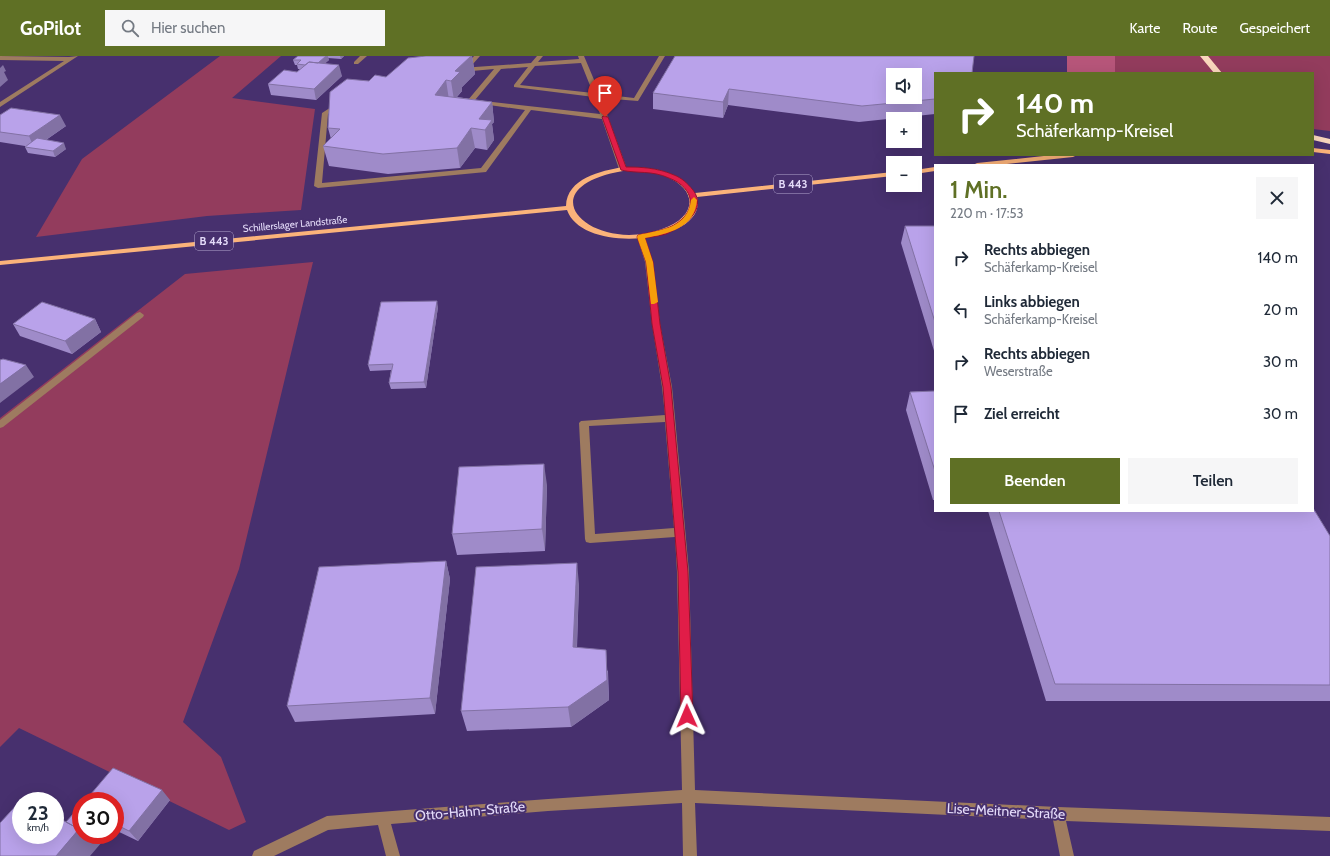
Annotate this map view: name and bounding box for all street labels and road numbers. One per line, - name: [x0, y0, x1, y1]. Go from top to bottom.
- road number: B 443: [774, 175, 812, 193]
- street label: Schillerslager Landstraße: [242, 213, 348, 235]
- road number: B 443: [195, 232, 233, 250]
- street label: Otto-Hahn-Straße: [414, 797, 526, 825]
- street label: Lise-Meitner-Straße: [946, 799, 1066, 823]

